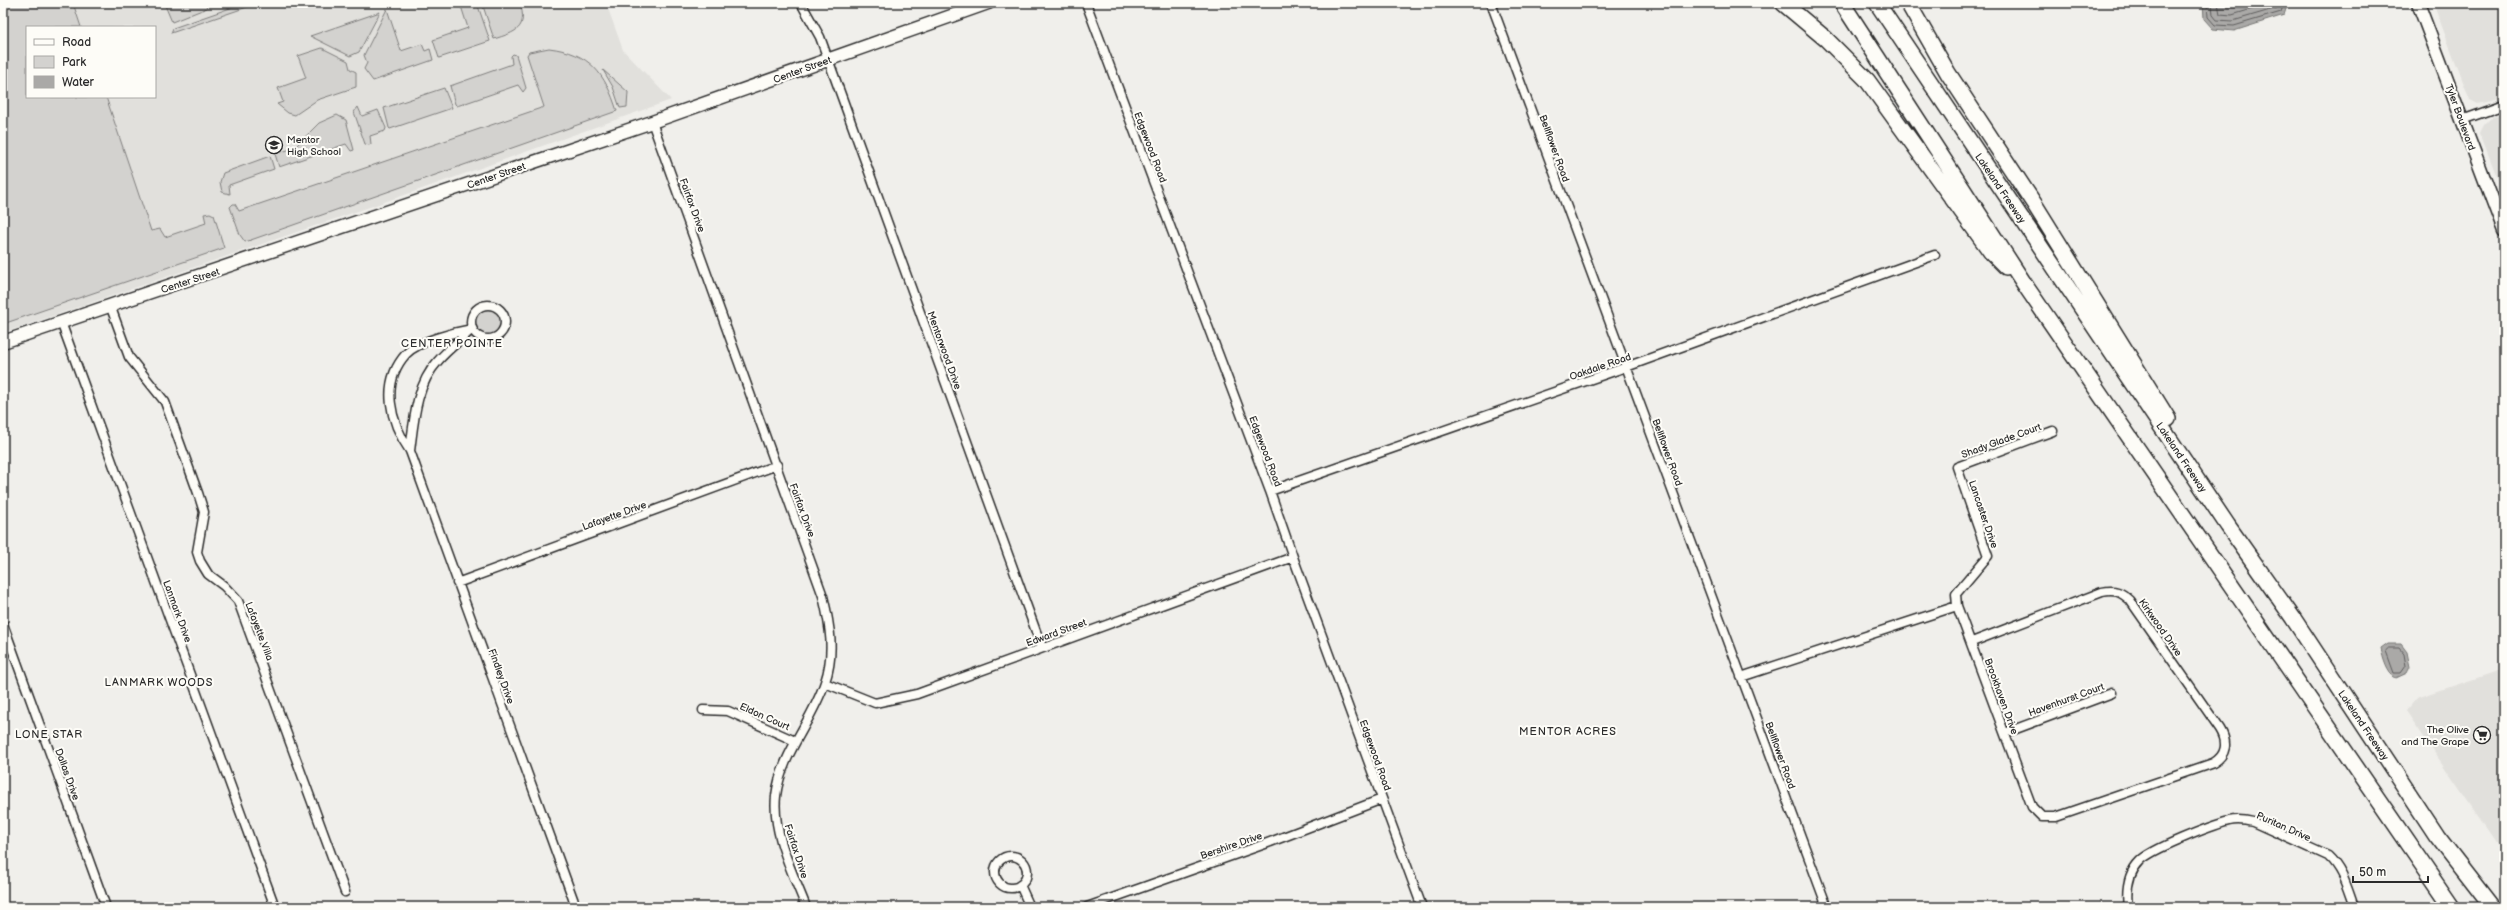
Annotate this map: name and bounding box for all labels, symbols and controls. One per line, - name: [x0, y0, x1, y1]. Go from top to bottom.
- legend: [26, 26, 156, 98]
- text: Road: [62, 35, 91, 50]
- street label: Center Street: [772, 54, 833, 86]
- text: Park: [62, 55, 86, 70]
- text: Water: [62, 75, 94, 90]
- street label: Tyler Boulevard: [2443, 83, 2478, 152]
- street label: Edgewood Road: [1131, 110, 1169, 185]
- street label: Bellflower Road: [1536, 113, 1572, 184]
- place label: Mentor High School: [287, 134, 341, 158]
- school or university icon: Mentor High School: [264, 135, 284, 155]
- street label: Lakeland Freeway: [1972, 151, 2028, 226]
- street label: Center Street: [466, 160, 527, 192]
- street label: Fairfax Drive: [677, 177, 707, 234]
- street label: Center Street: [159, 266, 221, 296]
- street label: Mentorwood Drive: [924, 310, 964, 391]
- district label: CENTER POINTE: [401, 337, 503, 350]
- street label: Oakdale Road: [1568, 351, 1633, 383]
- street label: Edgewood Road: [1246, 414, 1284, 489]
- street label: Bellflower Road: [1649, 417, 1685, 488]
- street label: Lakeland Freeway: [2153, 420, 2209, 495]
- street label: Shady Glade Court: [1960, 421, 2043, 461]
- street label: Lancaster Drive: [1966, 479, 2000, 550]
- street label: Fairfax Drive: [787, 482, 817, 539]
- street label: Lafayette Drive: [581, 499, 648, 533]
- street label: Lanmark Drive: [160, 579, 194, 644]
- street label: Kirkwood Drive: [2136, 597, 2184, 659]
- street label: Lafayette Villa: [242, 600, 276, 663]
- street label: Edward Street: [1025, 616, 1088, 649]
- street label: Findley Drive: [486, 647, 517, 706]
- street label: Brookhaven Drive: [1982, 657, 2020, 736]
- district label: LANMARK WOODS: [105, 676, 213, 689]
- street label: Havenhurst Court: [2027, 681, 2106, 719]
- street label: Lakeland Freeway: [2335, 688, 2391, 763]
- street label: Eldon Court: [738, 701, 791, 733]
- street label: Edgewood Road: [1357, 718, 1394, 793]
- street label: Bellflower Road: [1762, 720, 1798, 791]
- place label: The Olive and The Grape: [2401, 724, 2469, 748]
- district label: MENTOR ACRES: [1519, 725, 1617, 738]
- supermarket icon: The Olive and The Grape: [2472, 725, 2492, 745]
- district label: LONE STAR: [15, 728, 83, 741]
- street label: Dallas Drive: [52, 747, 82, 802]
- street label: Puritan Drive: [2255, 810, 2313, 844]
- street label: Fairfax Drive: [782, 823, 811, 880]
- street label: Bershire Drive: [1199, 830, 1264, 862]
- scale bar: [2353, 858, 2428, 884]
- text: 50 m: [2359, 865, 2386, 880]

